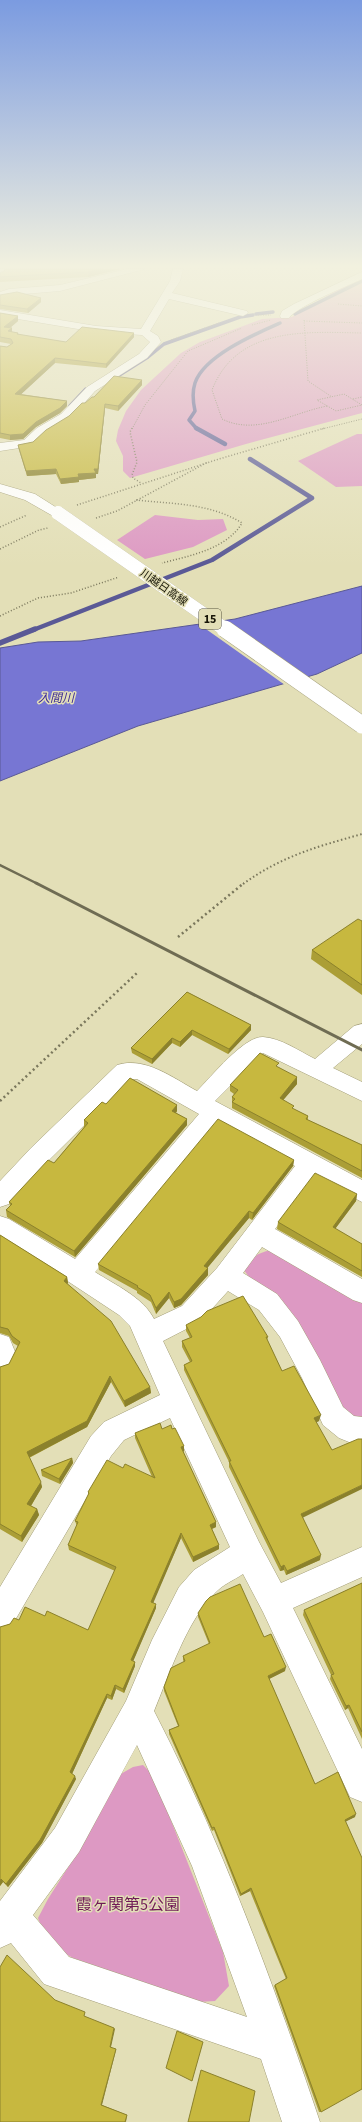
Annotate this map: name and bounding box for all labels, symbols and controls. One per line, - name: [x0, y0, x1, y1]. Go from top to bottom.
- street label: 川越日高線: [137, 565, 191, 609]
- road number: 15: [199, 609, 221, 629]
- water label: 入間川: [38, 690, 76, 707]
- park label: 霞ヶ関第5公園: [76, 1894, 180, 1916]

